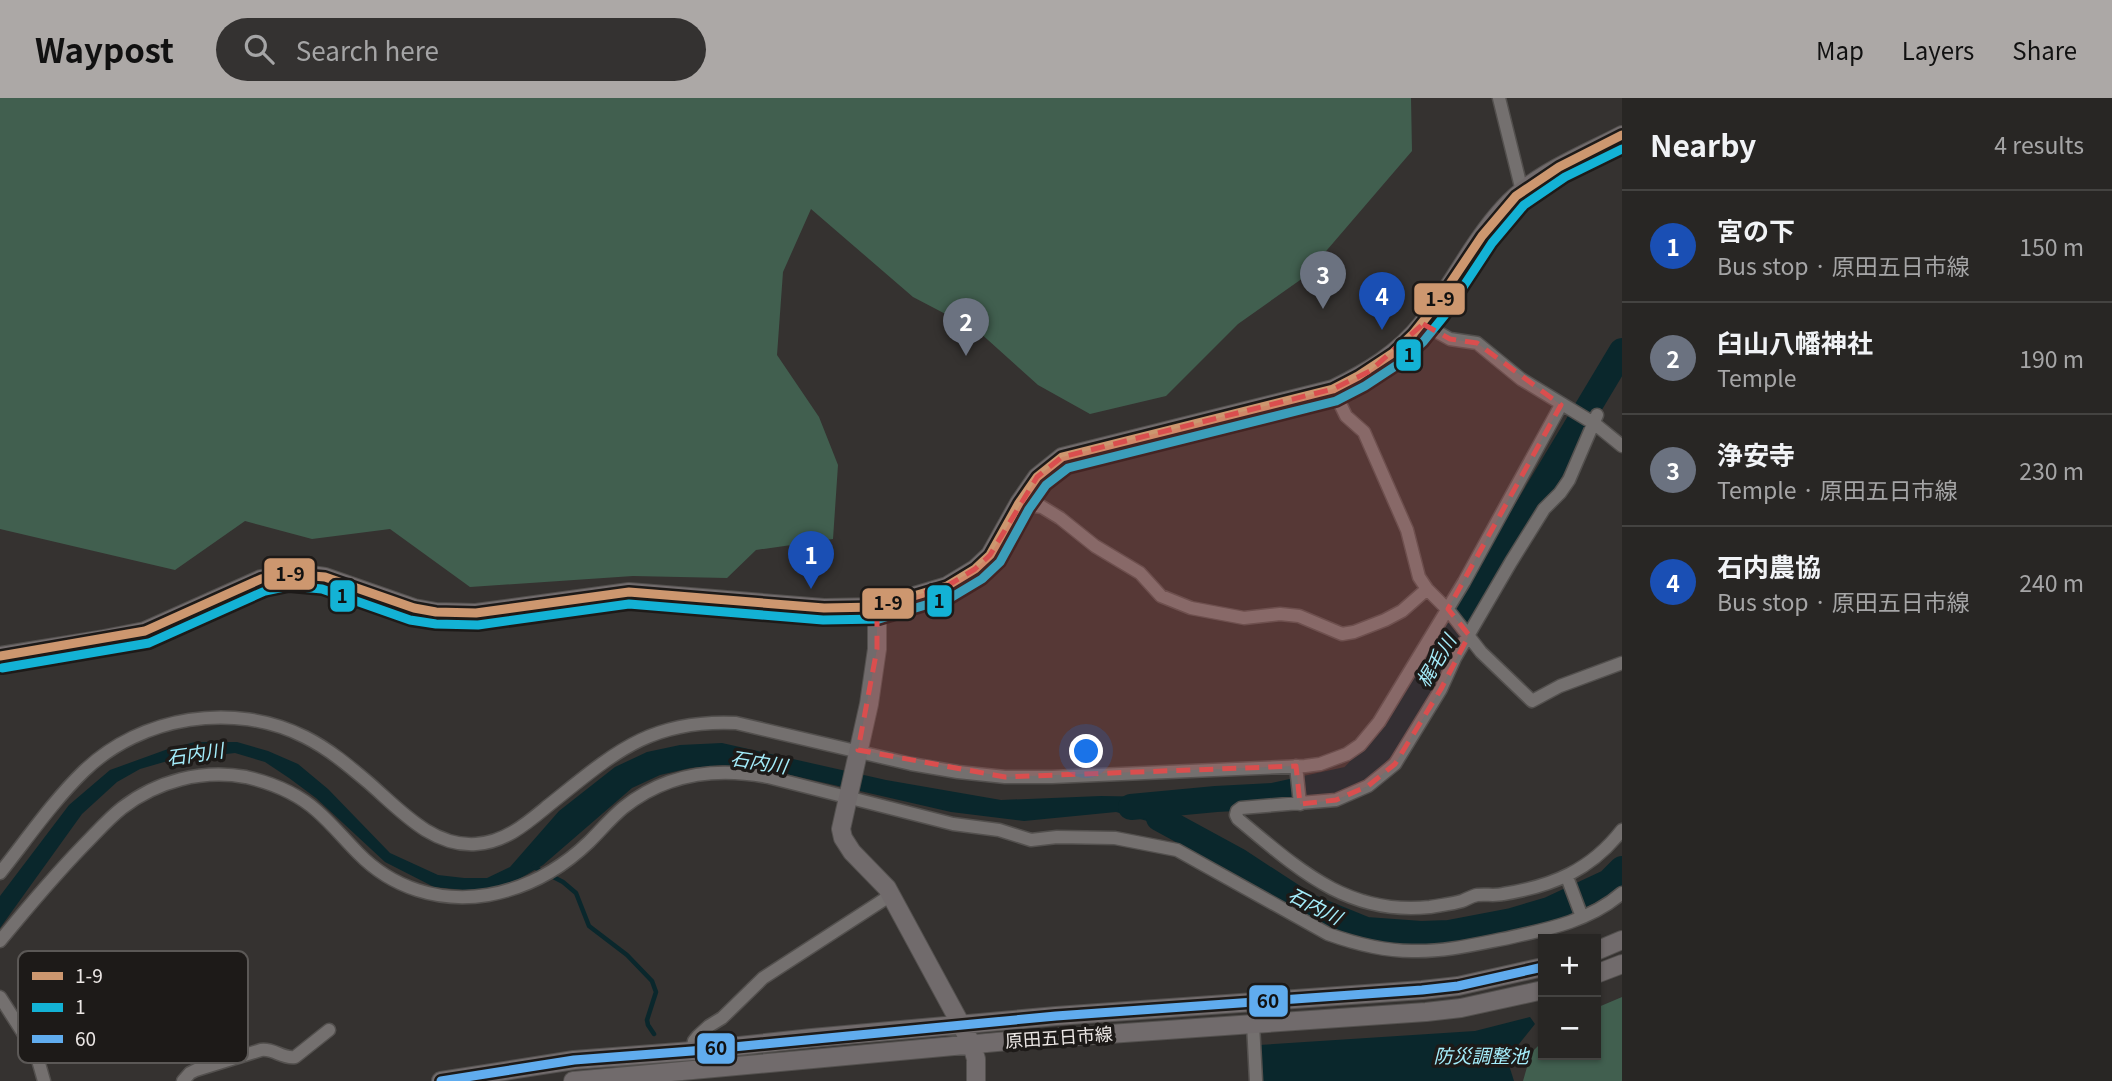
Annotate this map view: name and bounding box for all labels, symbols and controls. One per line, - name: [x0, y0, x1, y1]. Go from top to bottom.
- search box: [216, 18, 706, 81]
- text: Waypost: [35, 25, 174, 73]
- icon: search: [240, 30, 278, 68]
- text: Search here: [296, 31, 439, 68]
- text: Map: [1816, 32, 1864, 67]
- text: Layers: [1902, 32, 1974, 67]
- text: Share: [2012, 32, 2077, 67]
- text: Nearby: [1650, 122, 1756, 166]
- text: 4 results: [1994, 127, 2084, 161]
- text: 宮の下: [1717, 211, 1795, 248]
- text: 1: [1666, 229, 1680, 263]
- text: 150 m: [2019, 229, 2084, 263]
- text: Bus stop · 原田五日市線: [1717, 248, 1970, 282]
- pin: 3: [1300, 251, 1346, 309]
- pin: 4: [1359, 272, 1405, 330]
- line badge: 1-9: [1413, 282, 1466, 316]
- text: 1-9: [1425, 284, 1455, 311]
- pin: 2: [943, 298, 989, 356]
- text: 臼山八幡神社: [1717, 323, 1873, 360]
- line badge: 1: [1395, 338, 1422, 372]
- text: 1: [1403, 340, 1415, 367]
- text: 2: [1666, 341, 1680, 375]
- text: 190 m: [2019, 341, 2084, 375]
- text: Temple: [1717, 360, 1797, 394]
- text: 浄安寺: [1717, 435, 1795, 472]
- text: 3: [1666, 453, 1680, 487]
- text: 230 m: [2019, 453, 2084, 487]
- text: Temple · 原田五日市線: [1717, 472, 1958, 506]
- pin: 1: [788, 531, 834, 589]
- text: 石内農協: [1717, 547, 1821, 584]
- line badge: 1-9: [263, 557, 316, 591]
- text: 1-9: [275, 559, 305, 586]
- text: 4: [1666, 565, 1680, 599]
- text: 240 m: [2019, 565, 2084, 599]
- line badge: 1: [329, 579, 356, 613]
- text: 1: [336, 581, 348, 608]
- line badge: 1: [926, 584, 953, 618]
- text: Bus stop · 原田五日市線: [1717, 584, 1970, 618]
- text: 1: [933, 586, 945, 613]
- line badge: 1-9: [861, 587, 915, 620]
- text: 1-9: [873, 588, 903, 615]
- water label: 梶毛川: [1408, 627, 1462, 692]
- your location: [1069, 734, 1103, 768]
- water label: 石内川: [165, 735, 227, 770]
- water label: 石内川: [729, 743, 791, 779]
- water label: 石内川: [1284, 880, 1349, 931]
- map controls: [1538, 934, 1601, 1060]
- button: +: [1538, 934, 1601, 997]
- legend: [18, 951, 248, 1063]
- text: 1-9: [75, 961, 103, 988]
- line badge: 60: [1248, 984, 1289, 1018]
- text: 60: [1257, 986, 1279, 1013]
- text: 1: [75, 992, 86, 1019]
- button: −: [1538, 997, 1601, 1060]
- street label: 原田五日市線: [1004, 1019, 1114, 1053]
- text: 60: [75, 1024, 96, 1051]
- line badge: 60: [696, 1032, 736, 1065]
- text: 60: [705, 1033, 727, 1060]
- water label: 防災調整池: [1433, 1041, 1530, 1068]

